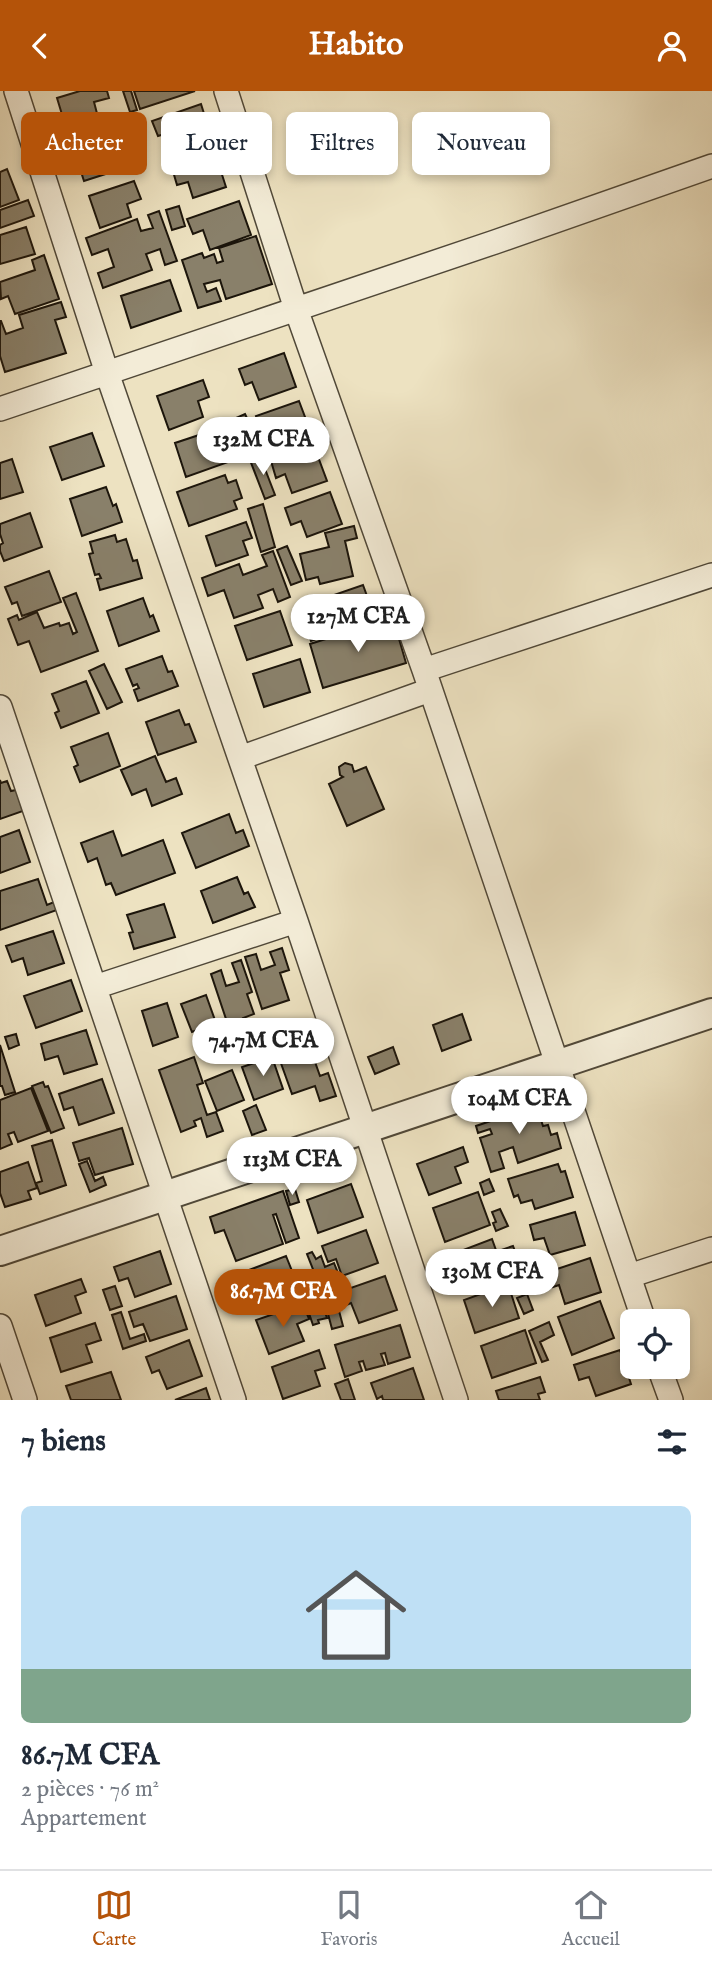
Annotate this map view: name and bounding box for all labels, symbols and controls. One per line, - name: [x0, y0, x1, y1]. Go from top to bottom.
- text: Habito: [309, 25, 403, 66]
- icon: back: [21, 27, 59, 65]
- icon: person: [653, 27, 691, 65]
- chip: Acheter: [21, 112, 147, 175]
- chip: Louer: [161, 112, 272, 175]
- chip: Filtres: [286, 112, 398, 175]
- chip: Nouveau: [412, 112, 550, 175]
- pin: 132M CFA: [191, 417, 335, 477]
- text: 132M CFA: [213, 425, 313, 454]
- pin: 127M CFA: [286, 595, 430, 654]
- text: 127M CFA: [307, 602, 409, 631]
- pin: 74.7M CFA: [183, 1019, 343, 1078]
- text: 74.7M CFA: [208, 1026, 318, 1055]
- pin: 104M CFA: [447, 1077, 591, 1136]
- text: 104M CFA: [467, 1084, 571, 1113]
- pin: 113M CFA: [220, 1137, 364, 1197]
- text: 113M CFA: [243, 1145, 341, 1174]
- pin: 130M CFA: [420, 1249, 564, 1309]
- text: 130M CFA: [441, 1257, 543, 1286]
- pin: 86.7M CFA: [203, 1269, 363, 1329]
- text: 86.7M CFA: [230, 1277, 336, 1306]
- map controls: [620, 1309, 690, 1379]
- button: locate: [620, 1309, 690, 1379]
- text: 7 biens: [21, 1423, 106, 1461]
- icon: filters: [653, 1423, 691, 1461]
- icon: home: [293, 1552, 419, 1678]
- text: 86.7M CFA: [21, 1737, 159, 1775]
- text: 2 pièces · 76 m²: [21, 1775, 159, 1804]
- text: Appartement: [21, 1804, 147, 1833]
- tab: Carte: [92, 1886, 136, 1952]
- tab: Favoris: [321, 1886, 377, 1952]
- tab: Accueil: [562, 1886, 620, 1952]

